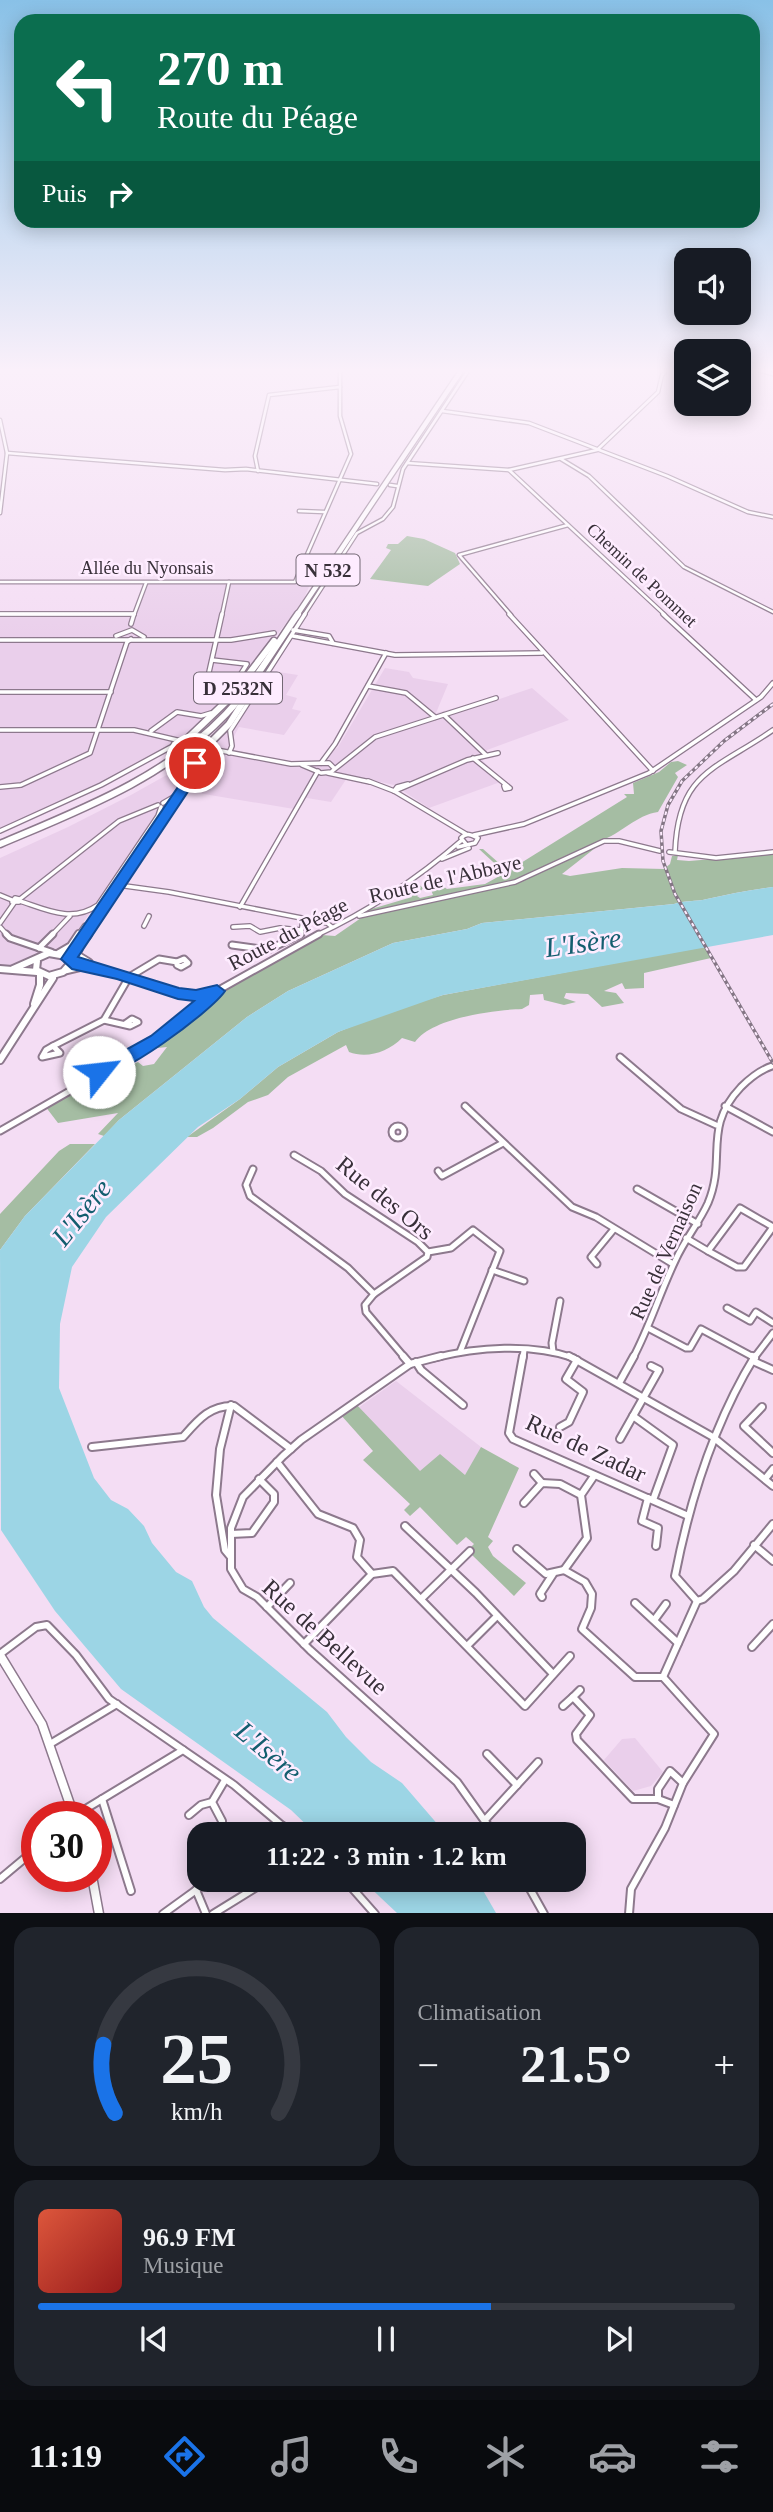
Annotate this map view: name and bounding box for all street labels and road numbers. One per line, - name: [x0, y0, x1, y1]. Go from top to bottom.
- street label: Chemin de Pommet: [583, 519, 701, 631]
- road number: N 532: [296, 554, 360, 586]
- street label: Allée du Nyonsais: [81, 558, 213, 578]
- road number: D 2532N: [194, 673, 282, 704]
- street label: Route de l'Abbaye: [367, 850, 523, 908]
- street label: Route du Péage: [224, 892, 352, 976]
- street label: Rue des Ors: [331, 1151, 439, 1245]
- street label: Rue de Vernaison: [625, 1178, 707, 1323]
- street label: Rue de Zadar: [522, 1409, 650, 1487]
- street label: Rue de Bellevue: [257, 1574, 393, 1700]

